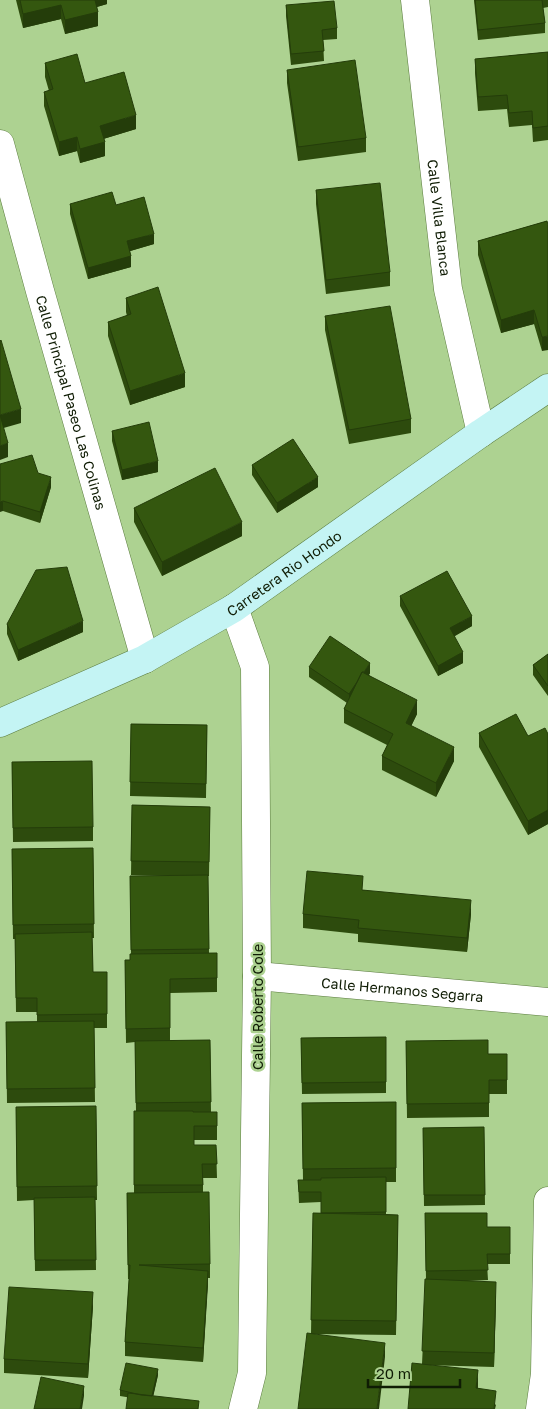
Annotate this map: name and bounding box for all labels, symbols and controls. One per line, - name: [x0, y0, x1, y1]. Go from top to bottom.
- street label: Calle Villa Blanca: [425, 158, 455, 277]
- street label: Calle Principal Paseo Las Colinas: [33, 293, 110, 511]
- street label: Carretera Rio Hondo: [223, 526, 344, 619]
- street label: Calle Roberto Cole: [249, 944, 266, 1070]
- street label: Calle Hermanos Segarra: [321, 973, 484, 1005]
- scale bar: [368, 1356, 460, 1388]
- text: 20 m: [376, 1364, 411, 1382]

